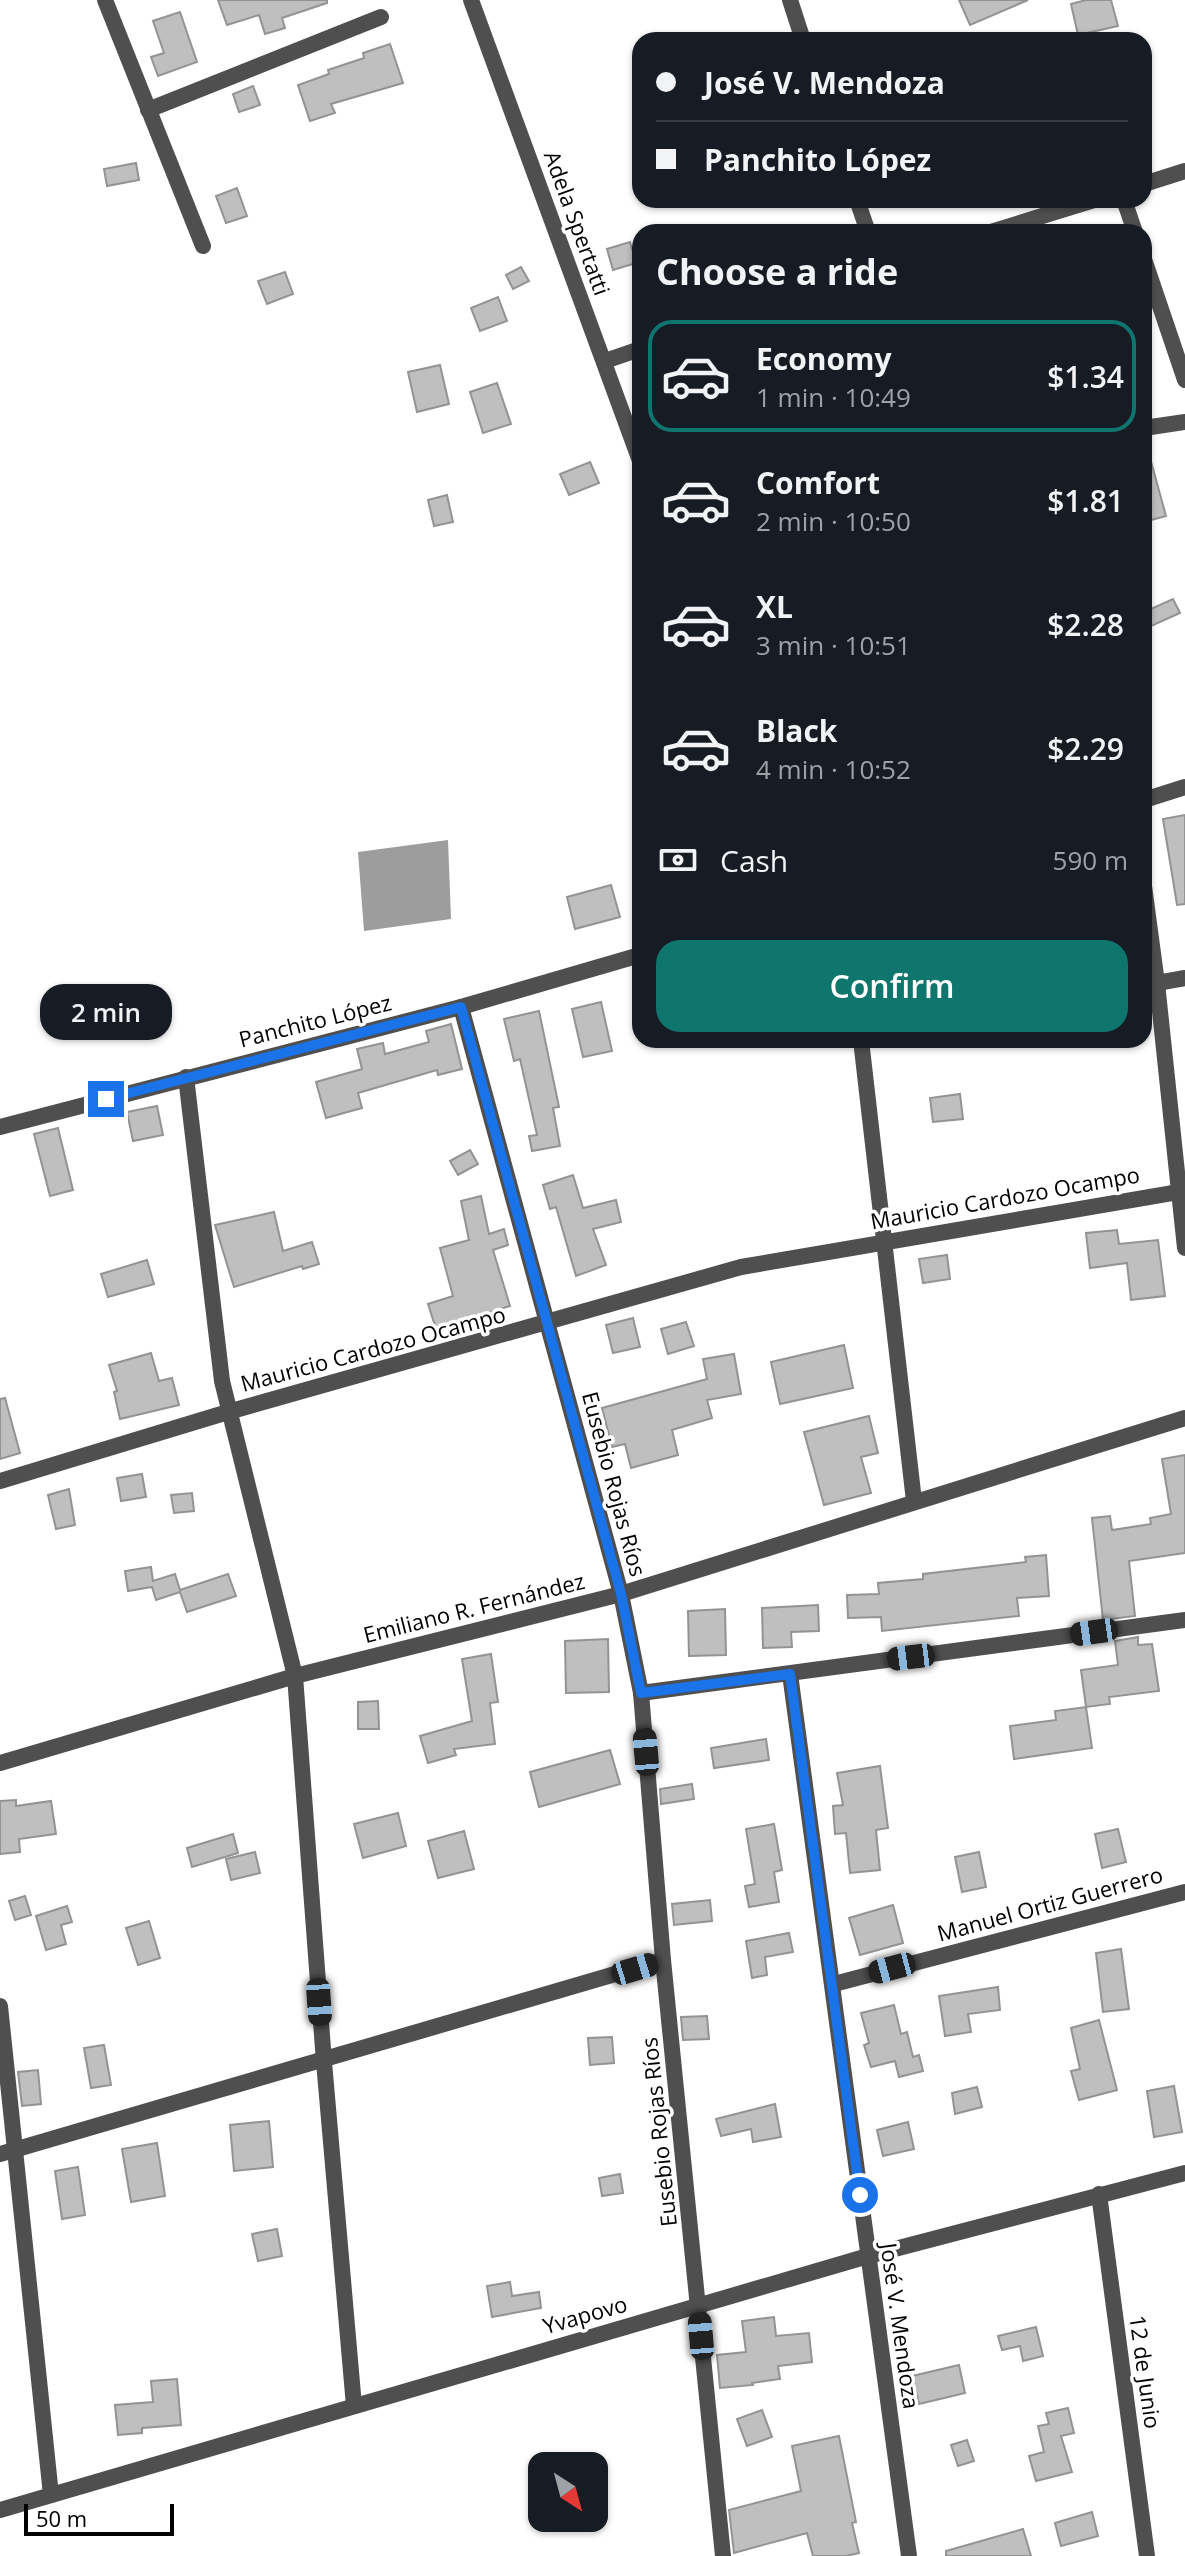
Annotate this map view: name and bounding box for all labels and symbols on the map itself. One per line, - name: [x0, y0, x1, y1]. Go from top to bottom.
- street label: Adela Spertatti: [538, 146, 618, 299]
- callout: 2 min: [40, 983, 172, 1039]
- street label: Panchito López: [235, 987, 394, 1053]
- route end: [88, 1081, 124, 1117]
- street label: Mauricio Cardozo Ocampo: [868, 1159, 1142, 1235]
- street label: Mauricio Cardozo Ocampo: [237, 1298, 509, 1398]
- street label: Eusebio Rojas Ríos: [576, 1388, 654, 1579]
- street label: Emiliano R. Fernández: [360, 1565, 588, 1649]
- car: [1069, 1617, 1119, 1647]
- car: [886, 1642, 936, 1672]
- car: [632, 1727, 660, 1777]
- street label: Manuel Ortiz Guerrero: [934, 1858, 1166, 1948]
- car: [866, 1950, 918, 1986]
- car: [609, 1951, 661, 1987]
- car: [305, 1977, 333, 2027]
- street label: Eusebio Rojas Ríos: [633, 2036, 683, 2228]
- route start: [842, 2177, 878, 2213]
- street label: José V. Mendoza: [874, 2239, 927, 2411]
- street label: Yvapovo: [539, 2288, 630, 2340]
- car: [687, 2311, 715, 2361]
- street label: 12 de Junio: [1123, 2313, 1169, 2430]
- north arrow: [528, 2452, 608, 2532]
- scale bar: [24, 2500, 174, 2536]

